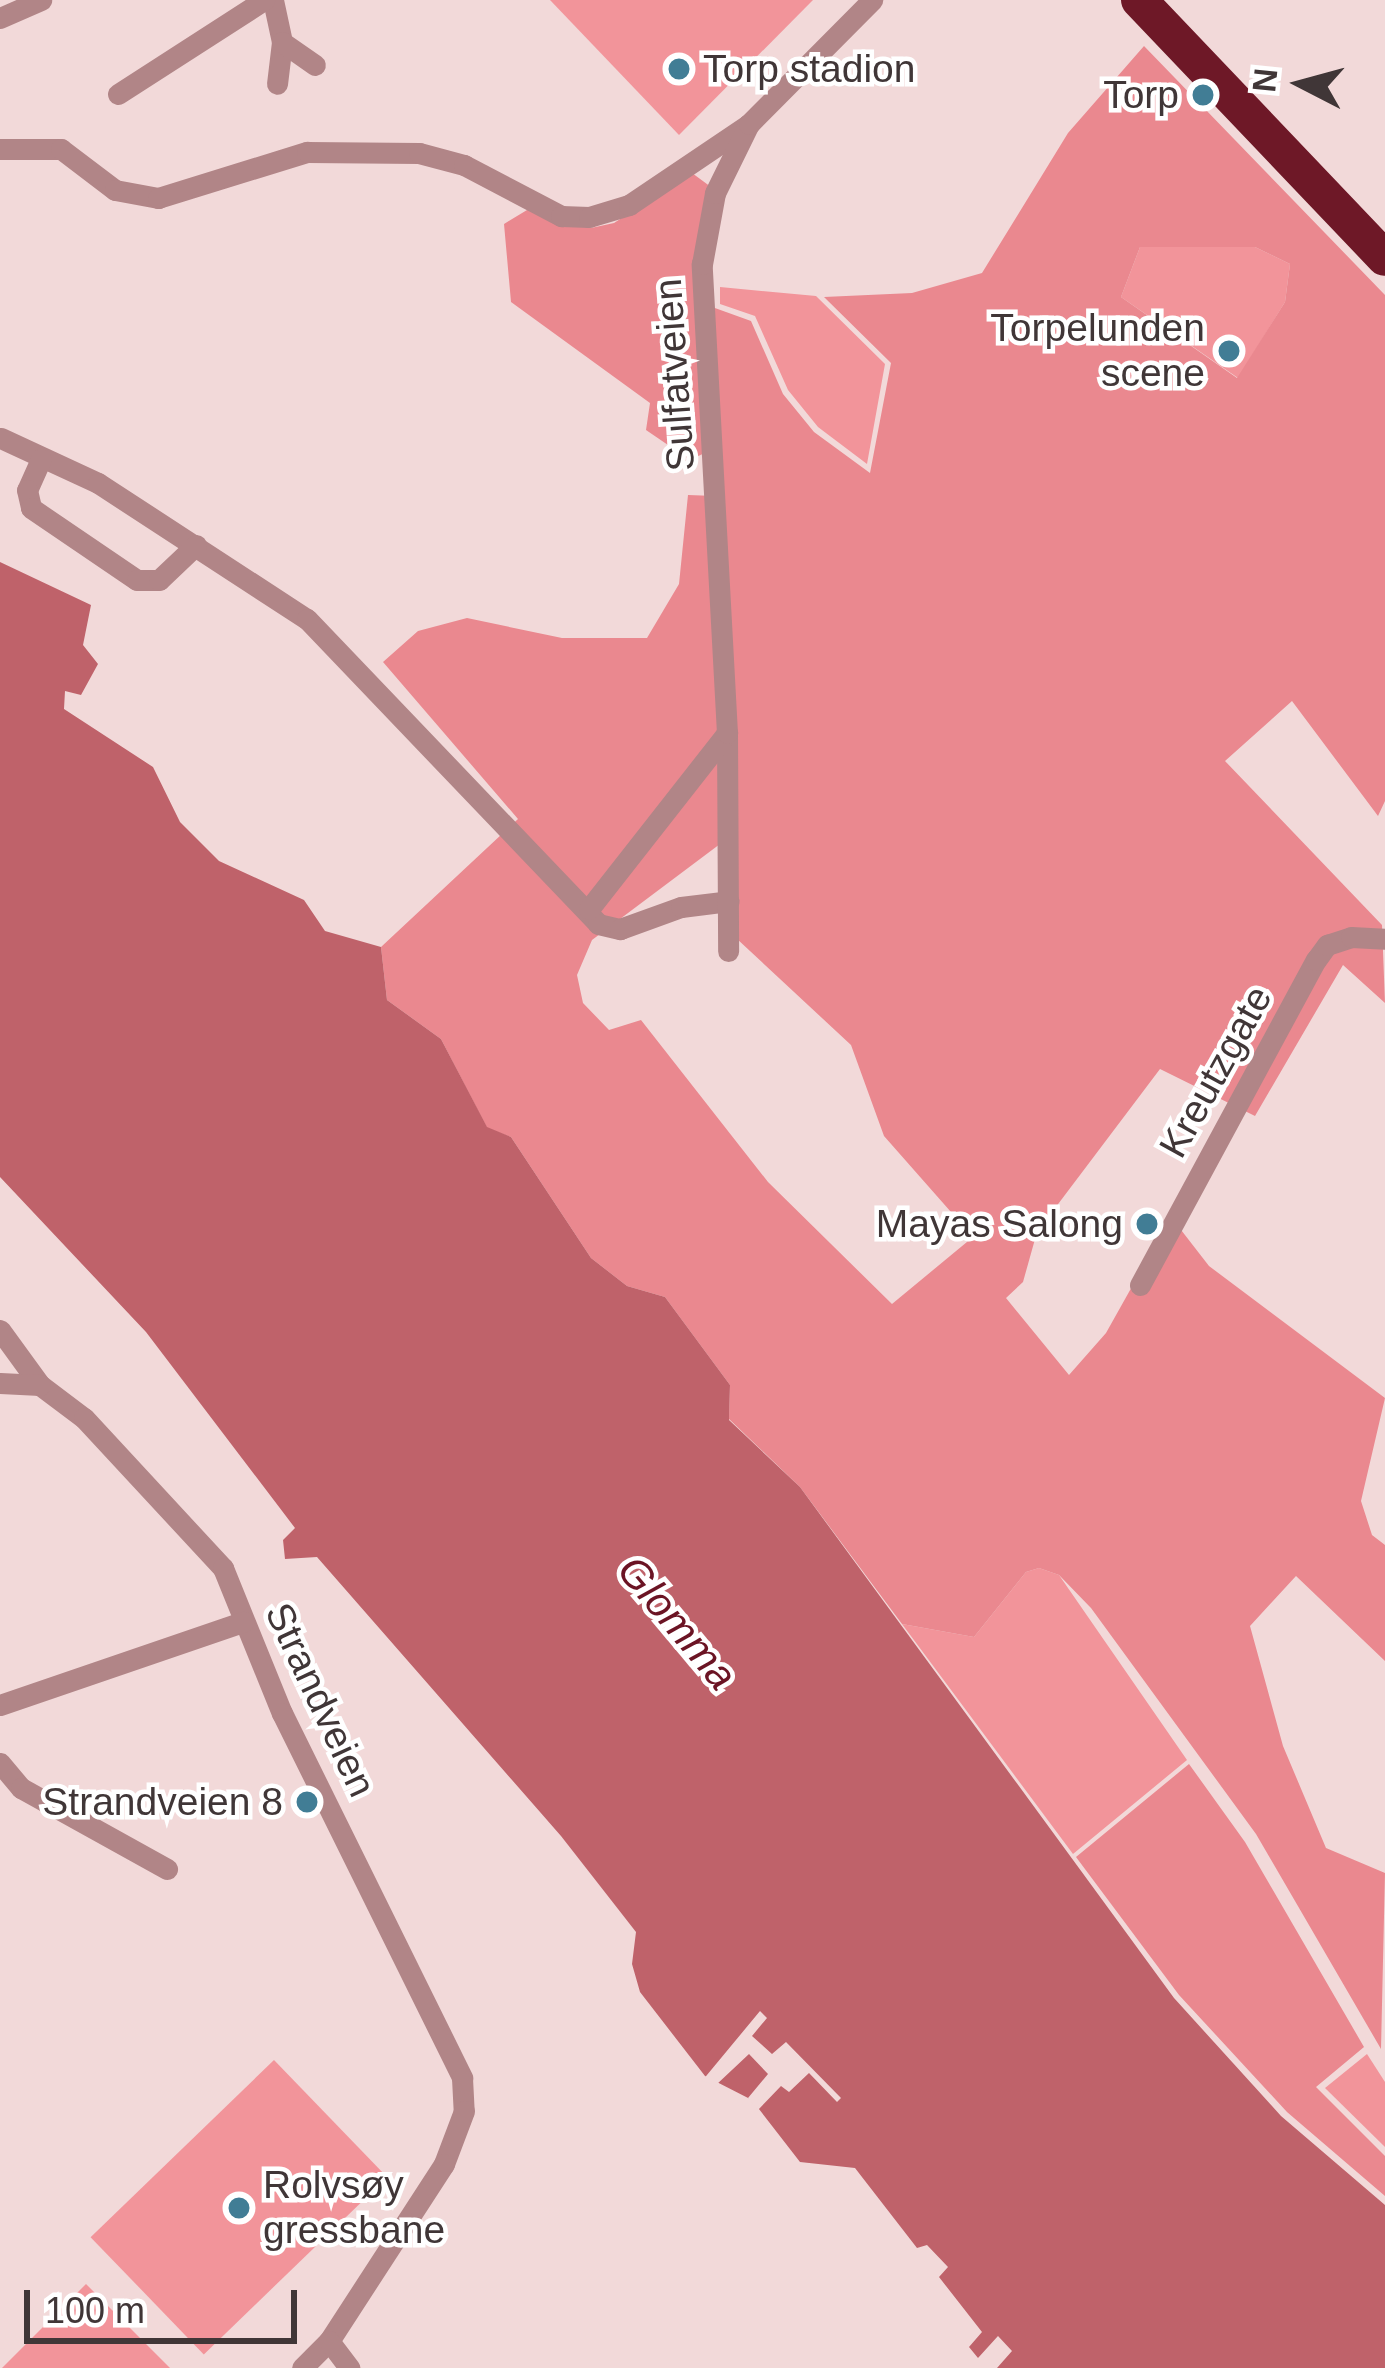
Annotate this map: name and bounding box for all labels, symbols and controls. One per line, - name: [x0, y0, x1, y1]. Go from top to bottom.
- north arrow: [1241, 24, 1361, 144]
- place label: Torp stadion: [703, 46, 915, 92]
- marker: Torp stadion: [666, 56, 692, 82]
- text: N: [1245, 66, 1284, 94]
- place label: Torp: [1103, 72, 1179, 118]
- marker: Torp: [1190, 82, 1216, 108]
- street label: Sulfatveien: [645, 277, 705, 473]
- place label: Torpelunden scene: [990, 306, 1205, 397]
- marker: Torpelunden scene: [1216, 338, 1242, 364]
- street label: Kreutzgate: [1150, 978, 1282, 1166]
- place label: Mayas Salong: [876, 1201, 1123, 1247]
- marker: Mayas Salong: [1134, 1211, 1160, 1237]
- water label: Glomma: [607, 1546, 747, 1700]
- street label: Strandveien: [255, 1596, 385, 1804]
- place label: Strandveien 8: [42, 1779, 283, 1825]
- marker: Strandveien 8: [294, 1789, 320, 1815]
- place label: Rolvsøy gressbane: [263, 2163, 445, 2254]
- marker: Rolvsøy gressbane: [226, 2195, 252, 2221]
- scale bar: [30, 2266, 303, 2340]
- text: 100 m: [45, 2290, 145, 2331]

